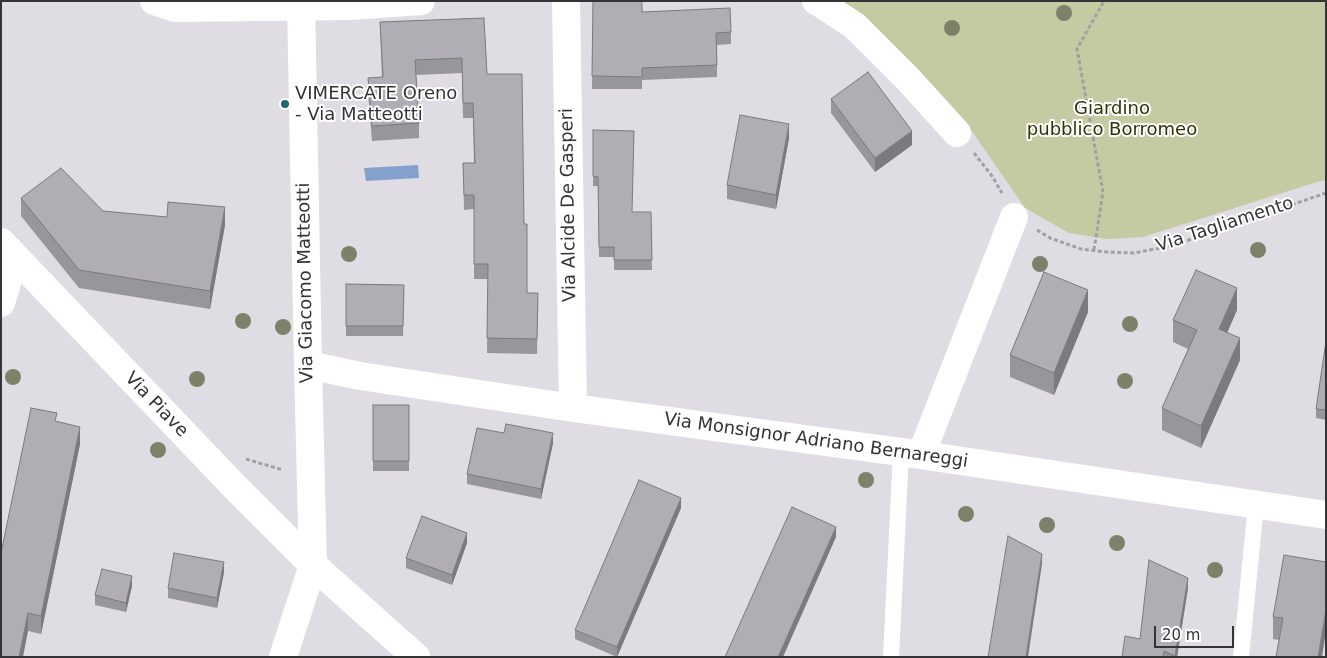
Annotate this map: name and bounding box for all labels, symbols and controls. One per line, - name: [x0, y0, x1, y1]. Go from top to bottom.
- place label: VIMERCATE Oreno - Via Matteotti: [295, 83, 457, 126]
- marker: VIMERCATE Oreno - Via Matteotti: [279, 98, 291, 110]
- park label: Giardino pubblico Borromeo: [1027, 98, 1197, 140]
- street label: Via Alcide De Gasperi: [557, 108, 581, 302]
- street label: Via Giacomo Matteotti: [293, 182, 319, 384]
- street label: Via Tagliamento: [1154, 193, 1296, 257]
- street label: Via Piave: [120, 368, 192, 442]
- street label: Via Monsignor Adriano Bernareggi: [663, 409, 969, 473]
- scale bar: [1157, 616, 1237, 648]
- text: 20 m: [1162, 626, 1200, 644]

